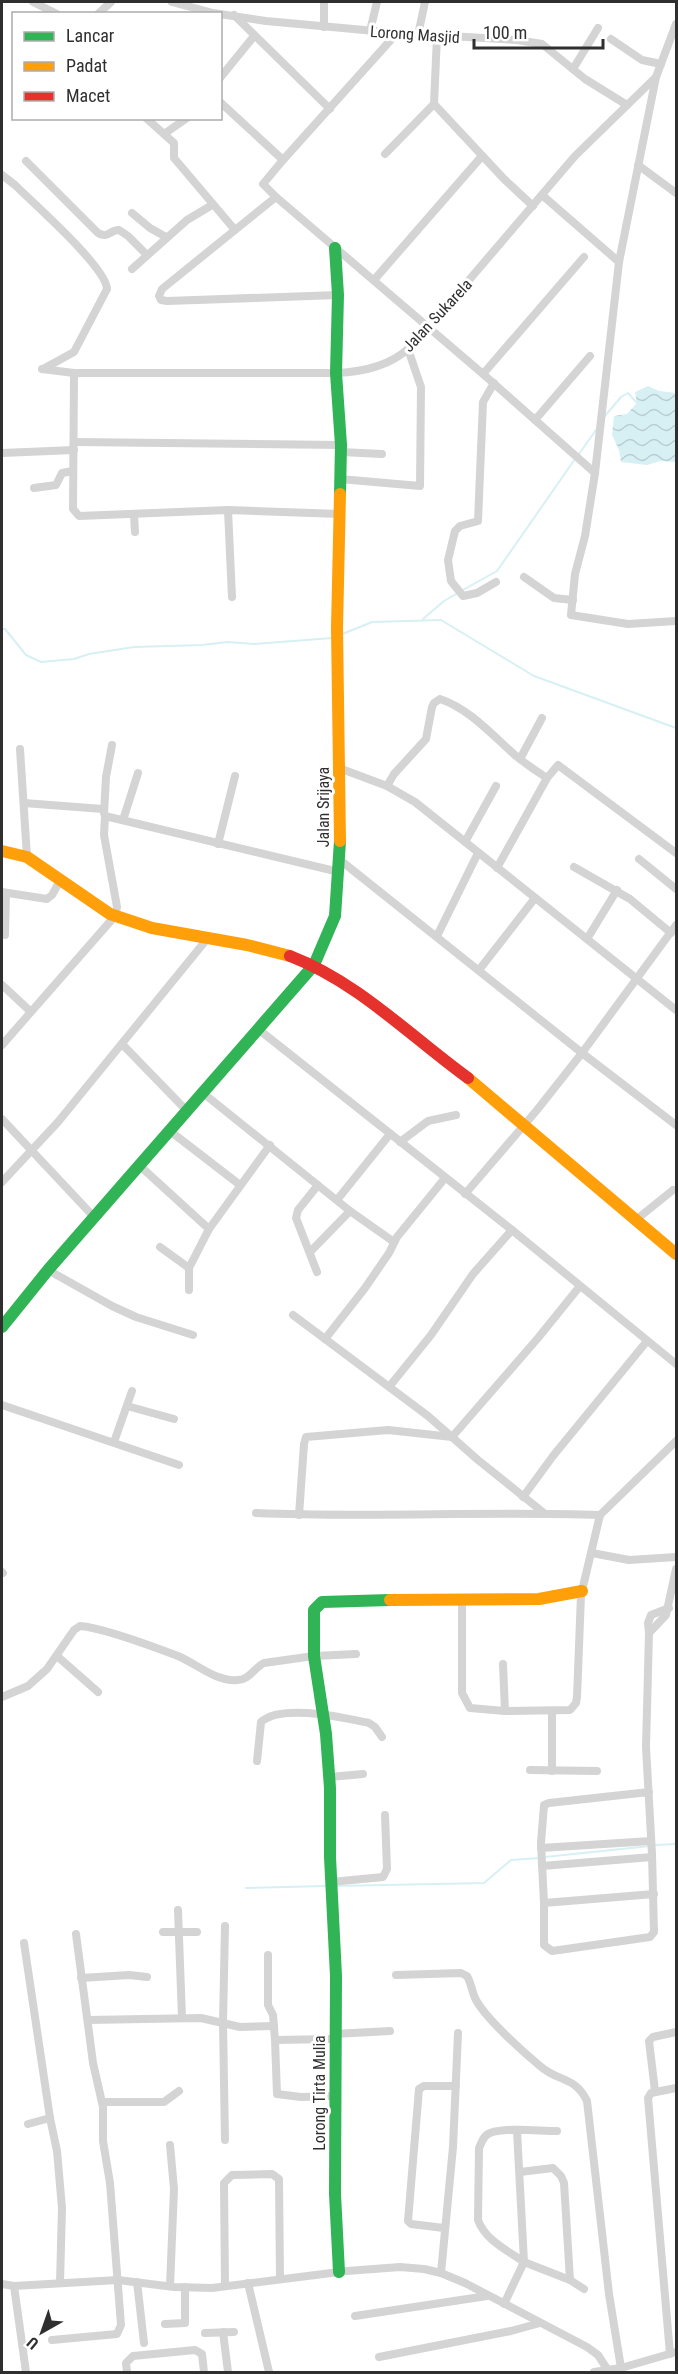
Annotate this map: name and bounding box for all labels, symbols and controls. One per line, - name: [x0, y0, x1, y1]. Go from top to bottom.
- legend: [12, 12, 222, 120]
- scale bar: [474, 12, 603, 50]
- street label: Lorong Masjid: [369, 22, 460, 47]
- text: 100 m: [483, 22, 527, 43]
- text: Lancar: [66, 25, 115, 46]
- text: Padat: [66, 55, 107, 76]
- text: Macet: [66, 85, 110, 106]
- street label: Jalan Sukarela: [399, 275, 476, 356]
- street label: Jalan Srijaya: [314, 767, 333, 847]
- street label: Lorong Tirta Mulia: [310, 2035, 329, 2151]
- north arrow: [12, 2302, 72, 2362]
- text: U: [23, 2333, 42, 2353]

